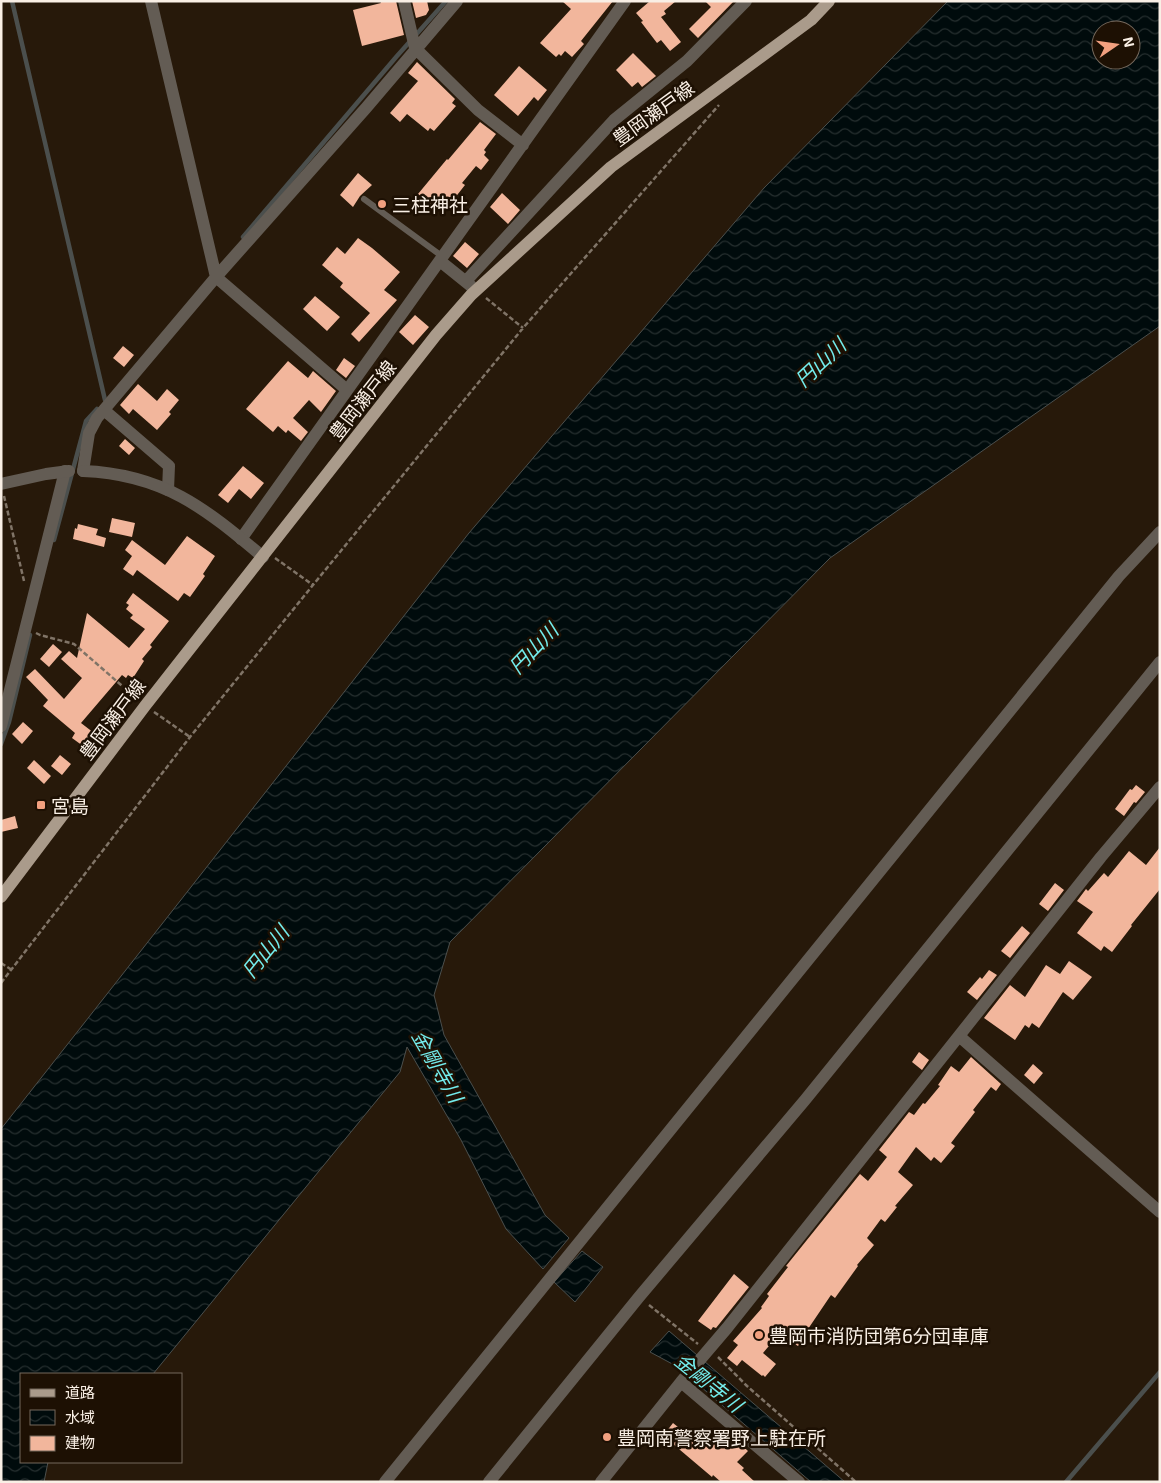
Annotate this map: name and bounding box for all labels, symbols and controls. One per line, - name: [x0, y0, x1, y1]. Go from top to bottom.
- north arrow: [1091, 20, 1141, 70]
- text: N: [1120, 35, 1139, 49]
- street label: 豊岡瀬戸線: [608, 76, 698, 150]
- place label: 三柱神社: [392, 193, 468, 216]
- marker: 三柱神社: [376, 198, 388, 210]
- water label: 円山川: [790, 331, 852, 391]
- street label: 豊岡瀬戸線: [324, 355, 400, 445]
- water label: 円山川: [504, 617, 564, 678]
- street label: 豊岡瀬戸線: [74, 674, 150, 764]
- place label: 宮島: [51, 794, 89, 817]
- marker: 宮島: [35, 799, 47, 811]
- water label: 円山川: [237, 919, 294, 982]
- water label: 金剛寺川: [408, 1025, 469, 1108]
- place label: 豊岡市消防団第6分団車庫: [769, 1324, 989, 1347]
- marker: 豊岡市消防団第6分団車庫: [753, 1329, 765, 1341]
- water label: 金剛寺川: [670, 1348, 749, 1418]
- legend: [20, 1373, 182, 1463]
- text: 道路: [65, 1383, 95, 1401]
- text: 水域: [65, 1408, 95, 1426]
- place label: 豊岡南警察署野上駐在所: [617, 1426, 826, 1449]
- marker: 豊岡南警察署野上駐在所: [601, 1431, 613, 1443]
- text: 建物: [65, 1433, 95, 1451]

